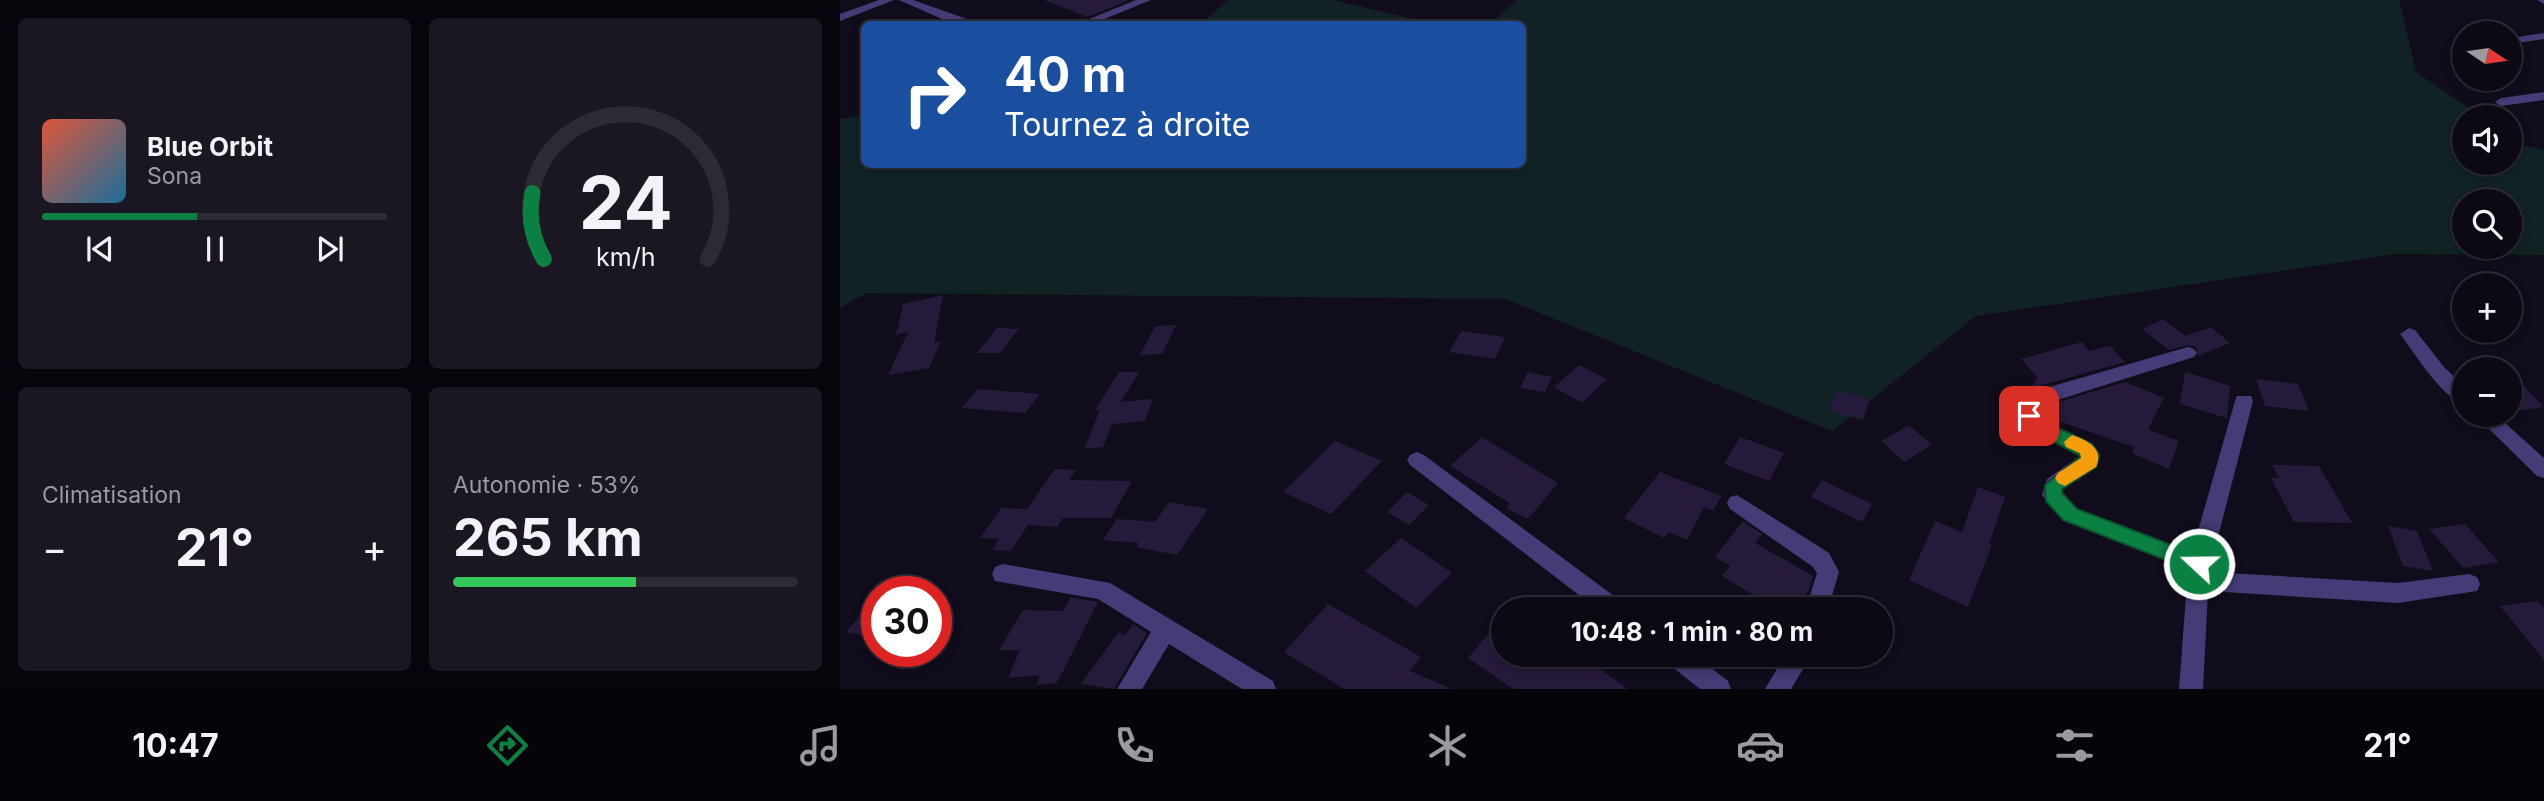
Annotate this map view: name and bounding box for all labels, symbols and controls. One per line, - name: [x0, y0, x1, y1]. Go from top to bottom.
- north arrow: [2452, 21, 2522, 91]
- map controls: [2452, 21, 2522, 427]
- text: 40 m: [1004, 45, 1127, 104]
- icon: right: [889, 49, 980, 140]
- text: Tournez à droite: [1004, 105, 1250, 144]
- button: sound: [2452, 105, 2522, 175]
- text: Blue Orbit: [147, 131, 273, 162]
- text: 24: [579, 159, 672, 248]
- text: Sona: [147, 162, 202, 190]
- button: search: [2452, 189, 2522, 259]
- icon: previous: [81, 230, 119, 268]
- icon: pause: [196, 230, 234, 268]
- icon: next: [311, 230, 349, 268]
- text: km/h: [596, 242, 655, 272]
- button: +: [2452, 273, 2522, 343]
- button: −: [2452, 357, 2522, 427]
- pin: [1999, 386, 2059, 446]
- icon: arrive: [2010, 397, 2048, 435]
- text: Autonomie · 53%: [453, 471, 640, 499]
- text: Climatisation: [42, 481, 182, 509]
- text: 265 km: [453, 506, 643, 569]
- text: 21°: [175, 516, 254, 579]
- text: −: [42, 525, 67, 571]
- text: +: [362, 525, 387, 571]
- position arrow: [2162, 527, 2236, 601]
- speed limit sign: 30: [861, 576, 952, 667]
- text: 10:48 · 1 min · 80 m: [1571, 616, 1813, 647]
- icon: directions: [483, 721, 532, 770]
- icon: music: [796, 721, 845, 770]
- icon: phone: [1110, 721, 1159, 770]
- icon: climate: [1423, 721, 1472, 770]
- icon: car: [1736, 721, 1785, 770]
- icon: filters: [2050, 721, 2099, 770]
- text: 10:47: [132, 726, 219, 765]
- text: 21°: [2363, 726, 2412, 765]

